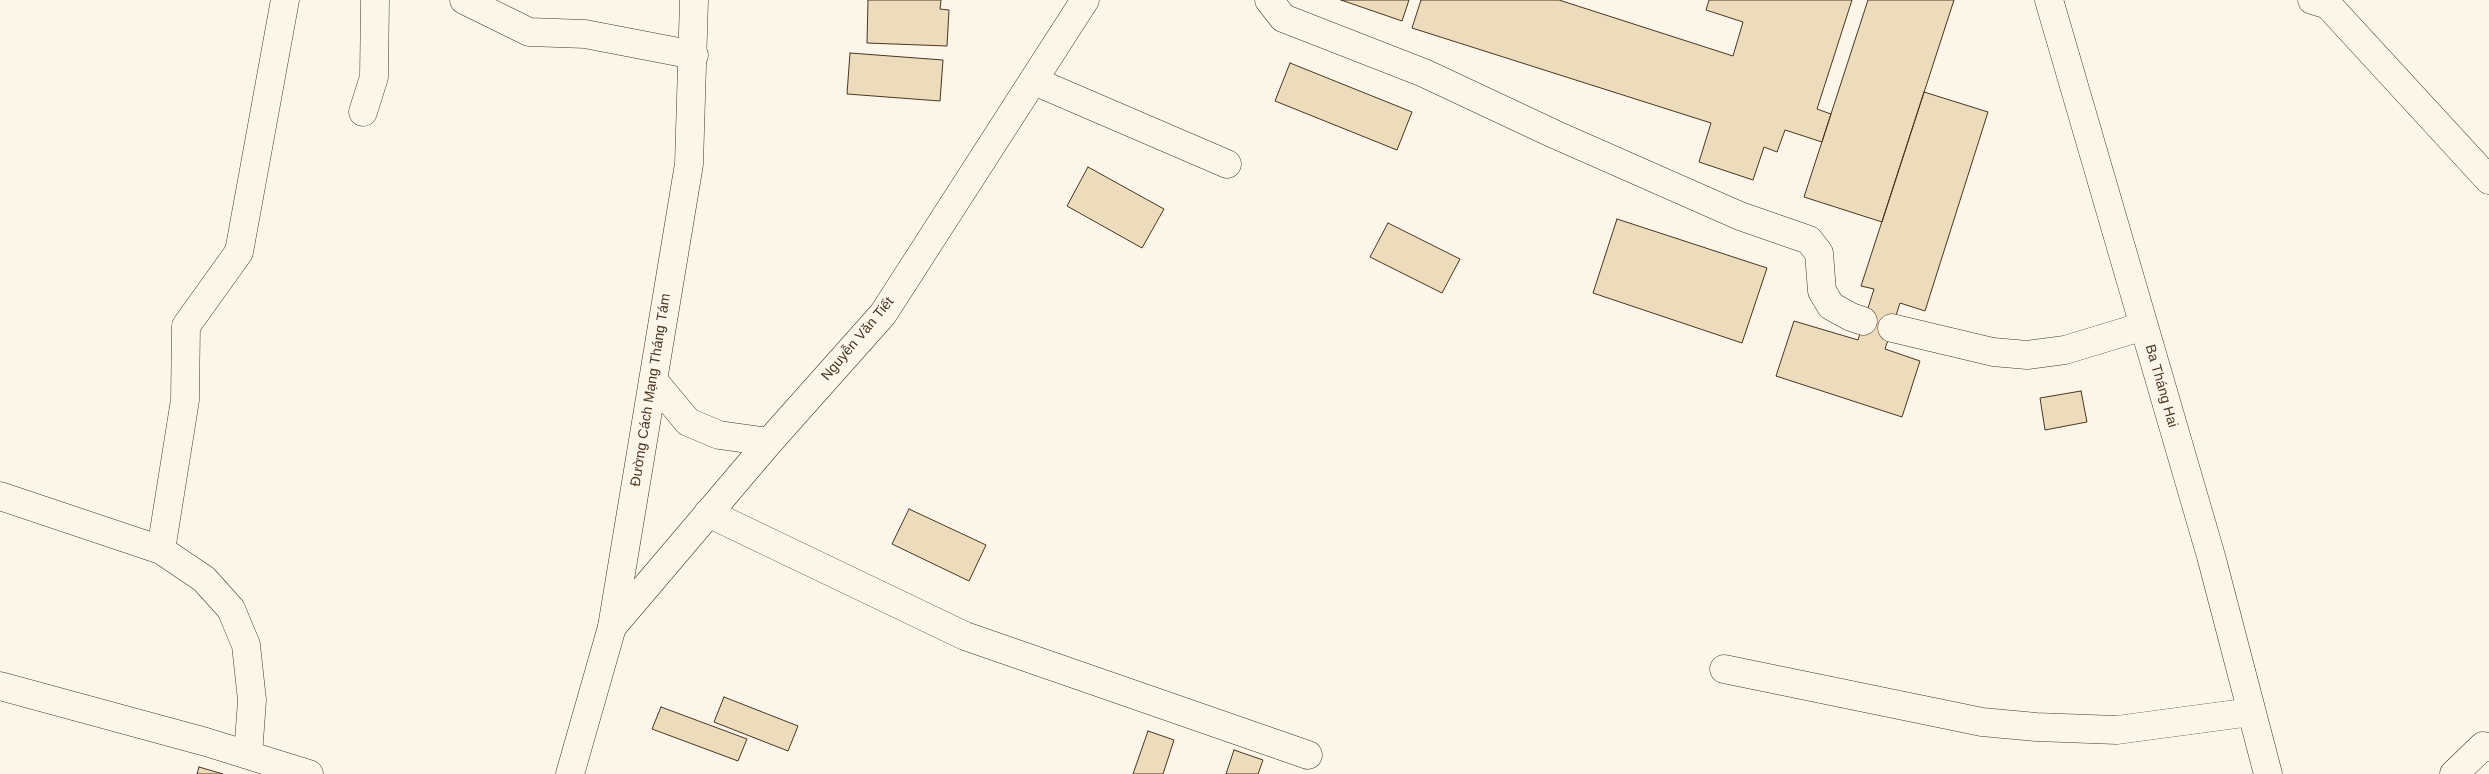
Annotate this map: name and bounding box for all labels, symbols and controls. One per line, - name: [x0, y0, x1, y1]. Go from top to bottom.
- street label: Đường Cách Mạng Tháng Tám: [627, 292, 675, 488]
- street label: Nguyễn Văn Tiết: [818, 294, 898, 384]
- street label: Ba Tháng Hai: [2141, 343, 2181, 429]

